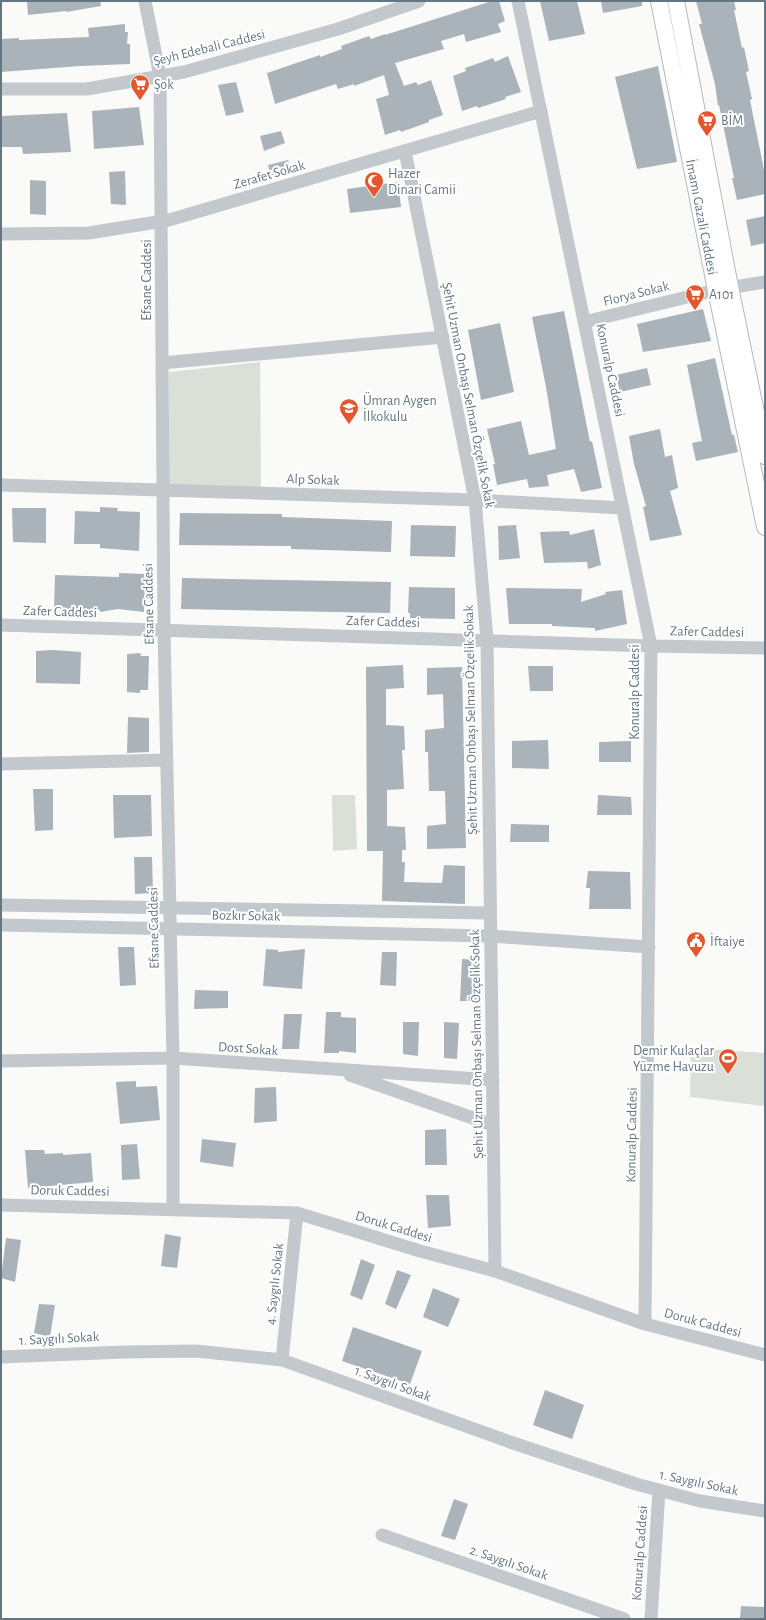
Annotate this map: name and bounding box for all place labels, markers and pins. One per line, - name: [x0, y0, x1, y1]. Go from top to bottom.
- supermarket icon: Şok: [129, 73, 151, 101]
- place label: Şok: [154, 78, 174, 92]
- supermarket icon: BİM: [696, 109, 718, 137]
- place label: BİM: [721, 111, 743, 128]
- place label: Hazer Dinari Camii: [388, 167, 456, 197]
- mosque icon: Hazer Dinari Camii: [363, 170, 385, 198]
- supermarket icon: A101: [684, 283, 706, 311]
- place label: A101: [709, 288, 734, 302]
- place label: Ümran Aygen İlkokulu: [363, 391, 437, 424]
- school or university icon: Ümran Aygen İlkokulu: [338, 397, 360, 425]
- public building icon: İftaiye: [685, 930, 707, 958]
- place label: İftaiye: [710, 932, 745, 949]
- place label: Demir Kulaçlar Yüzme Havuzu: [633, 1044, 714, 1074]
- sports icon: Demir Kulaçlar Yüzme Havuzu: [717, 1047, 739, 1075]

